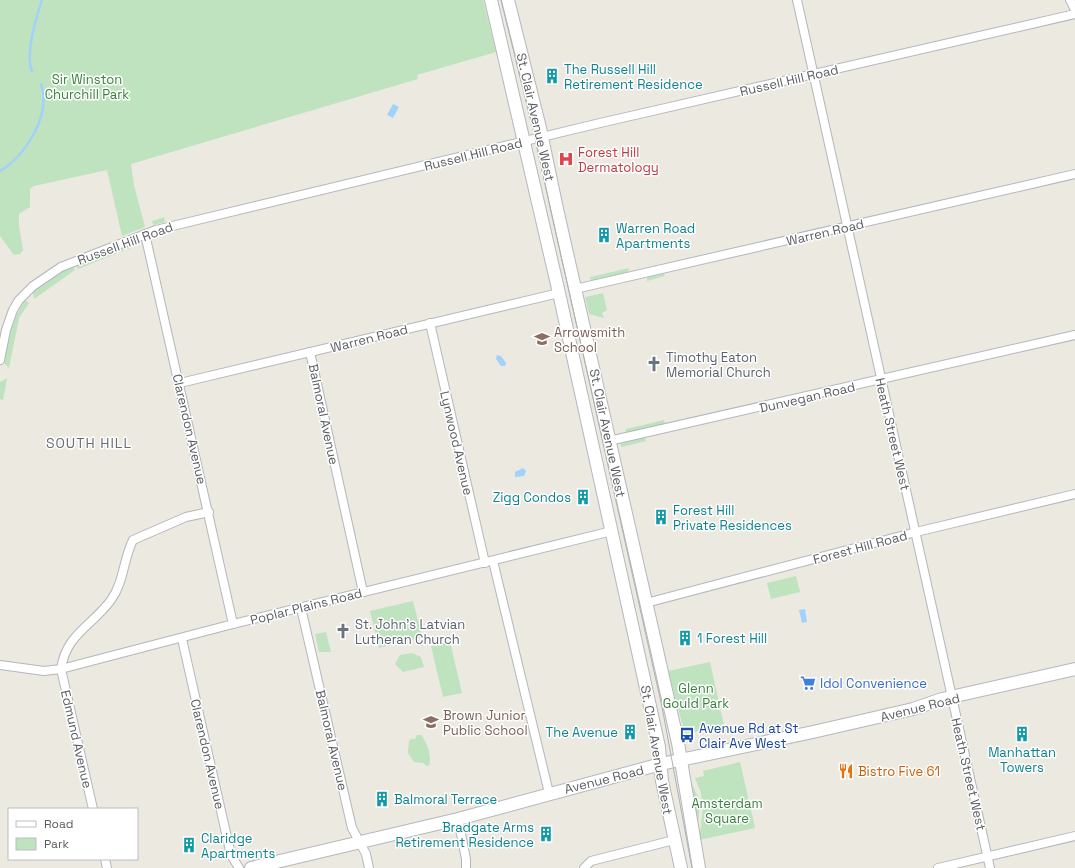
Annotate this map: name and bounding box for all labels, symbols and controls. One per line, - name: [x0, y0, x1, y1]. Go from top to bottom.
- street label: St. Clair Avenue West: [512, 51, 559, 183]
- place label: The Russell Hill Retirement Residence: [564, 61, 703, 93]
- street label: Russell Hill Road: [738, 61, 840, 100]
- building icon: The Russell Hill Retirement Residence: [543, 67, 561, 85]
- park label: Sir Winston Churchill Park: [45, 71, 129, 103]
- street label: Russell Hill Road: [422, 134, 524, 175]
- place label: Forest Hill Dermatology: [578, 144, 659, 176]
- hospital icon: Forest Hill Dermatology: [557, 150, 575, 168]
- street label: Warren Road: [785, 215, 866, 250]
- street label: Russell Hill Road: [75, 218, 175, 269]
- place label: Warren Road Apartments: [616, 220, 695, 252]
- building icon: Warren Road Apartments: [595, 226, 613, 244]
- street label: Warren Road: [329, 321, 410, 356]
- place label: Arrowsmith School: [554, 324, 625, 356]
- school or university icon: Arrowsmith School: [533, 330, 551, 348]
- place label: Timothy Eaton Memorial Church: [666, 349, 771, 381]
- church icon: Timothy Eaton Memorial Church: [645, 355, 663, 373]
- street label: Balmoral Avenue: [305, 362, 343, 466]
- street label: St. Clair Avenue West: [586, 367, 629, 499]
- street label: Clarendon Avenue: [169, 372, 210, 486]
- street label: Heath Street West: [871, 376, 914, 492]
- street label: Dunvegan Road: [758, 378, 857, 417]
- street label: Lynwood Avenue: [436, 389, 477, 497]
- district label: SOUTH HILL: [46, 434, 132, 452]
- building icon: Zigg Condos: [574, 488, 592, 506]
- place label: Zigg Condos: [493, 489, 571, 506]
- place label: Forest Hill Private Residences: [673, 502, 792, 534]
- building icon: Forest Hill Private Residences: [652, 508, 670, 526]
- street label: Forest Hill Road: [811, 527, 909, 568]
- street label: Poplar Plains Road: [248, 584, 364, 629]
- place label: St. John's Latvian Lutheran Church: [355, 616, 465, 648]
- church icon: St. John's Latvian Lutheran Church: [334, 622, 352, 640]
- building icon: 1 Forest Hill: [676, 629, 694, 647]
- place label: 1 Forest Hill: [697, 630, 767, 647]
- supermarket icon: Idol Convenience: [799, 674, 817, 692]
- place label: Idol Convenience: [820, 675, 927, 692]
- park label: Glenn Gould Park: [663, 680, 729, 712]
- street label: St. Clair Avenue West: [637, 684, 676, 816]
- street label: Edmund Avenue: [57, 688, 96, 790]
- street label: Balmoral Avenue: [312, 688, 351, 792]
- street label: Avenue Road: [879, 689, 962, 726]
- street label: Clarendon Avenue: [187, 697, 228, 811]
- place label: Brown Junior Public School: [443, 707, 528, 739]
- school or university icon: Brown Junior Public School: [422, 713, 440, 731]
- street label: Heath Street West: [947, 716, 990, 832]
- place label: Avenue Rd at St Clair Ave West: [699, 720, 799, 752]
- building icon: The Avenue: [621, 723, 639, 741]
- place label: The Avenue: [546, 724, 618, 741]
- building icon: Manhattan Towers: [1013, 725, 1031, 743]
- bus stop icon: Avenue Rd at St Clair Ave West: [678, 726, 696, 744]
- place label: Manhattan Towers: [988, 744, 1056, 776]
- street label: Avenue Road: [563, 761, 646, 798]
- restaurant icon: Bistro Five 61: [837, 762, 855, 780]
- place label: Bistro Five 61: [858, 763, 940, 780]
- building icon: Balmoral Terrace: [373, 790, 391, 808]
- place label: Balmoral Terrace: [394, 791, 497, 808]
- park label: Amsterdam Square: [691, 795, 763, 827]
- legend: [8, 808, 138, 860]
- text: Road: [44, 816, 73, 832]
- place label: Bradgate Arms Retirement Residence: [395, 819, 534, 851]
- building icon: Bradgate Arms Retirement Residence: [537, 825, 555, 843]
- place label: Claridge Apartments: [201, 830, 276, 862]
- text: Park: [44, 836, 69, 852]
- building icon: Claridge Apartments: [180, 836, 198, 854]

